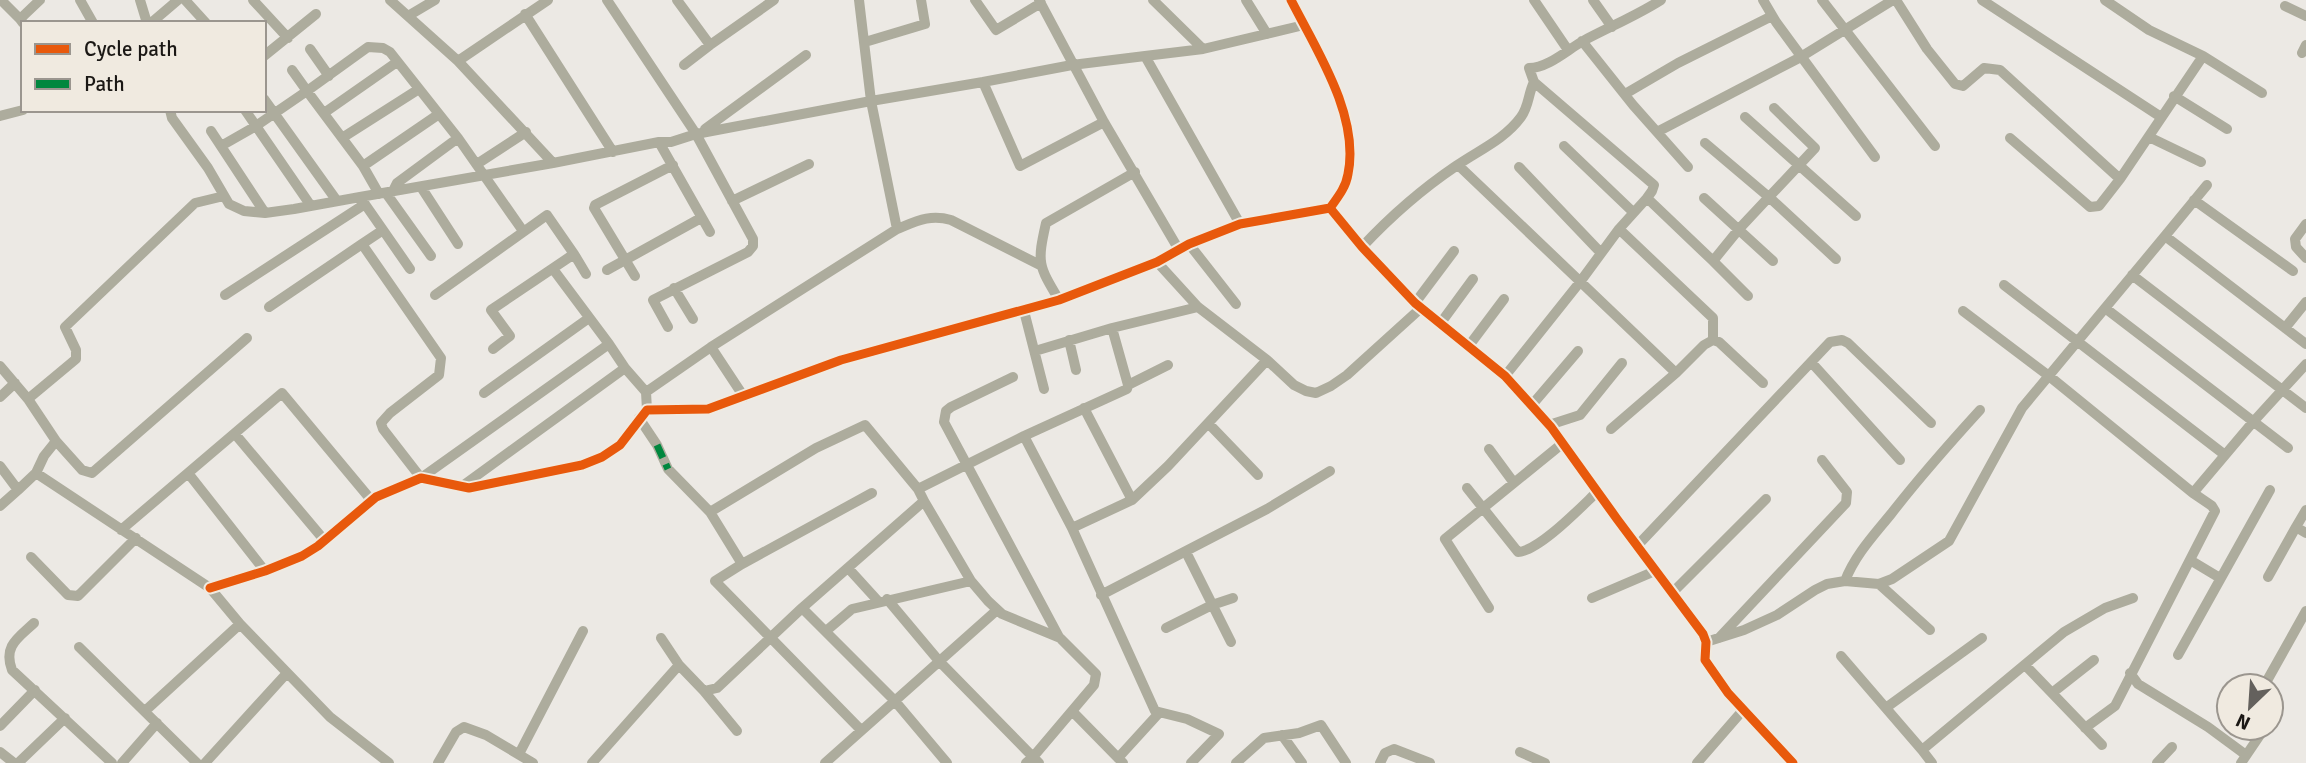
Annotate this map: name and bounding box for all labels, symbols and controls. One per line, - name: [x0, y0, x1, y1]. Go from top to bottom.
- legend: [21, 21, 266, 112]
- text: Cycle path: [84, 36, 178, 62]
- text: Path: [84, 71, 125, 97]
- north arrow: [2215, 672, 2285, 742]
- text: N: [2232, 708, 2254, 735]

